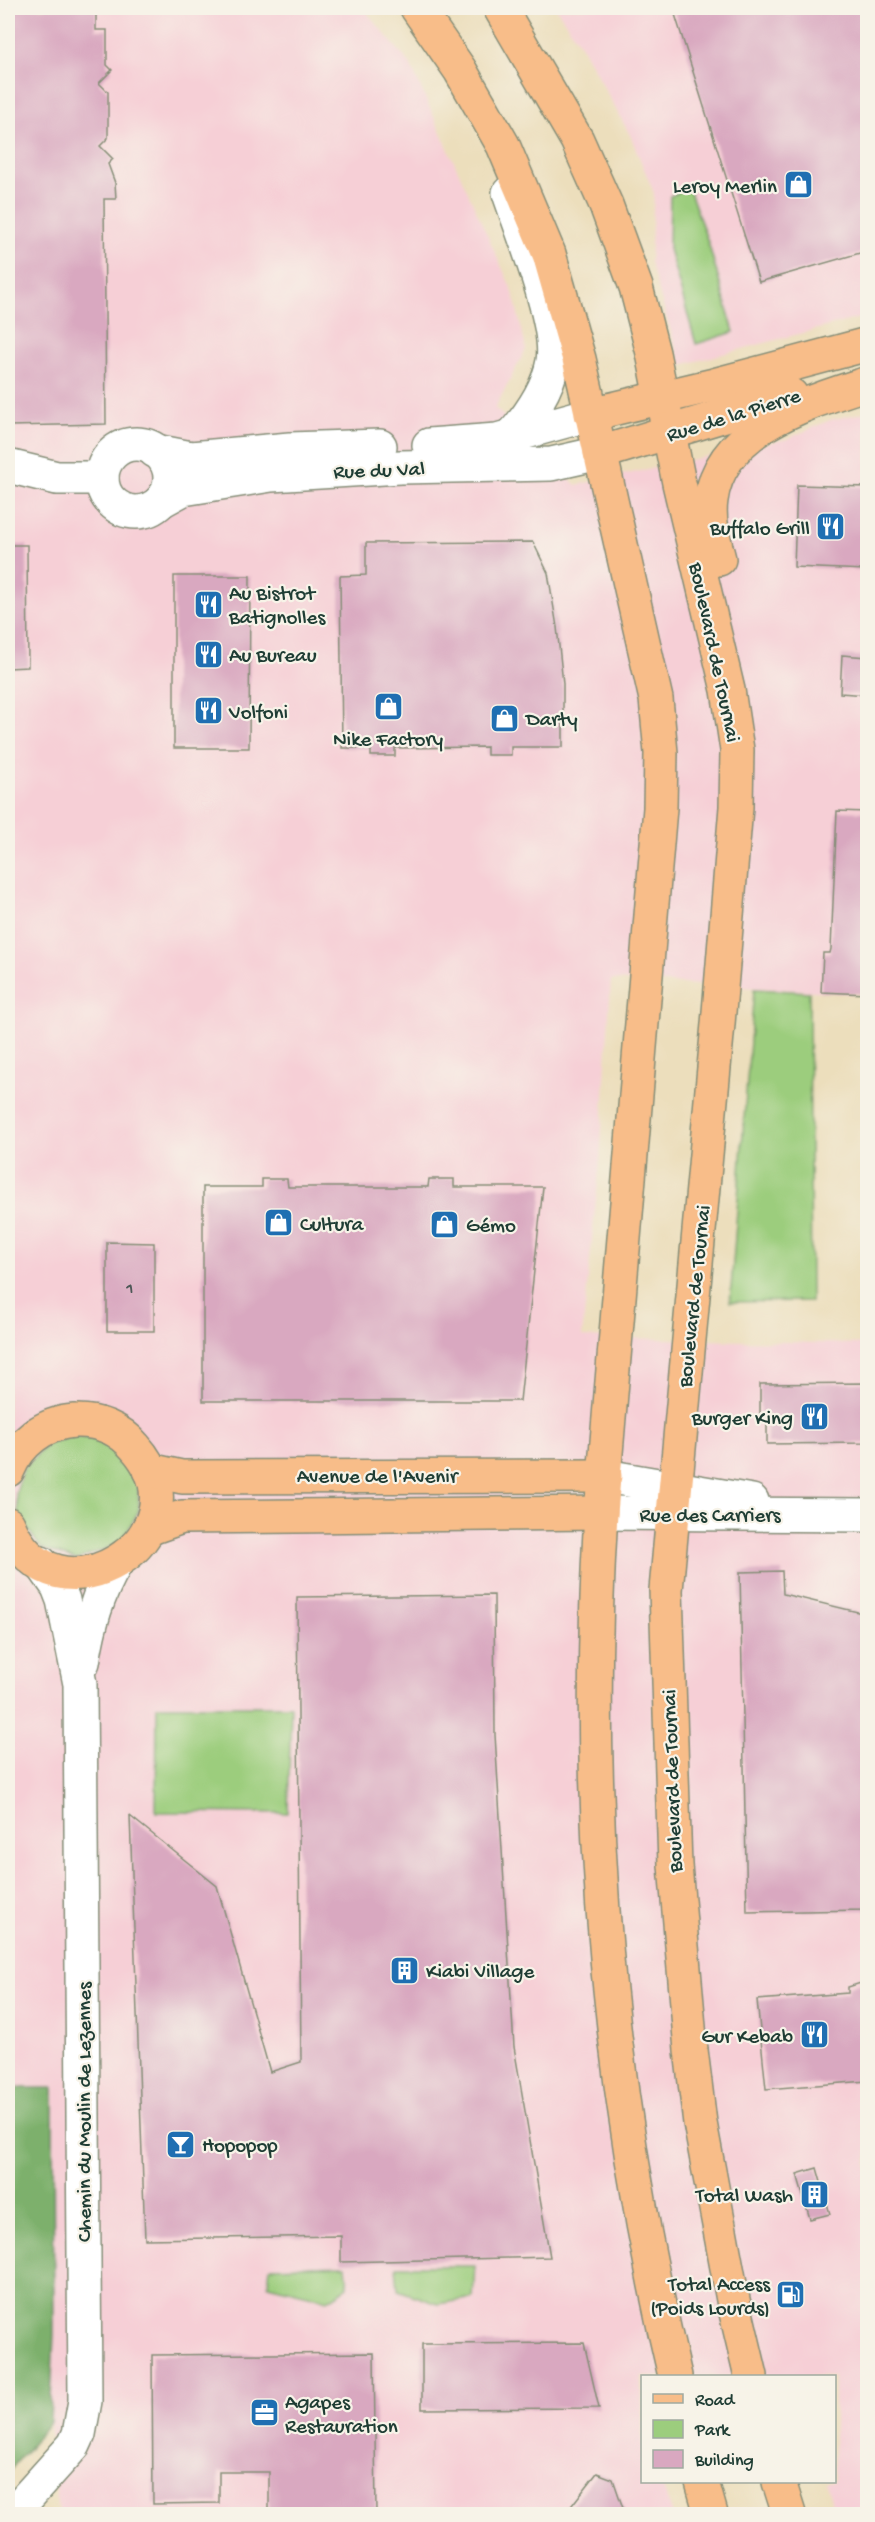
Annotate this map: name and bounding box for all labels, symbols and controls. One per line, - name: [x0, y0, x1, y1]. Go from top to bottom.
- shop icon: Leroy Merlin: [782, 169, 814, 201]
- place label: Leroy Merlin: [673, 176, 777, 201]
- street label: Rue de la Pierre: [664, 385, 805, 450]
- street label: Rue du Val: [333, 458, 425, 487]
- restaurant icon: Buffalo Grill: [815, 511, 847, 543]
- place label: Buffalo Grill: [709, 518, 810, 543]
- street label: Boulevard de Tournai: [681, 560, 744, 745]
- place label: Au Bistrot Batignolles: [228, 583, 326, 632]
- restaurant icon: Au Bistrot Batignolles: [192, 588, 224, 620]
- restaurant icon: Au Bureau: [192, 638, 224, 670]
- place label: Au Bureau: [229, 645, 317, 670]
- shop icon: Nike Factory: [372, 691, 404, 723]
- restaurant icon: Volfoni: [192, 695, 224, 727]
- place label: Volfoni: [228, 702, 288, 727]
- shop icon: Darty: [489, 702, 521, 734]
- place label: Darty: [524, 709, 578, 734]
- place label: Nike Factory: [333, 729, 443, 754]
- street label: Boulevard de Tournai: [674, 1204, 718, 1390]
- shop icon: Cultura: [263, 1207, 295, 1239]
- shop icon: Gémo: [429, 1208, 461, 1240]
- place label: Cultura: [300, 1214, 365, 1239]
- place label: Gémo: [466, 1215, 516, 1240]
- house number: 1: [125, 1279, 134, 1300]
- restaurant icon: Burger King: [798, 1401, 830, 1433]
- place label: Burger King: [691, 1408, 793, 1433]
- street label: Avenue de l'Avenir: [297, 1466, 459, 1491]
- street label: Rue des Carriers: [640, 1505, 782, 1530]
- street label: Boulevard de Tournai: [659, 1689, 690, 1874]
- building icon: Kiabi Village: [389, 1954, 421, 1986]
- place label: Kiabi Village: [426, 1961, 535, 1986]
- street label: Chemin du Moulin de Lezennes: [74, 1981, 99, 2242]
- restaurant icon: Gur Kebab: [798, 2019, 830, 2051]
- place label: Gur Kebab: [701, 2026, 793, 2051]
- bar icon: Hopopop: [165, 2128, 197, 2160]
- place label: Hopopop: [202, 2135, 278, 2160]
- building icon: Total Wash: [798, 2178, 830, 2210]
- place label: Total Wash: [695, 2185, 793, 2210]
- place label: Total Access (Poids Lourds): [650, 2274, 771, 2323]
- fuel station icon: Total Access (Poids Lourds): [775, 2279, 807, 2311]
- legend: [641, 2375, 836, 2483]
- text: Road: [695, 2391, 736, 2412]
- place label: Agapes Restauration: [285, 2392, 398, 2441]
- office icon: Agapes Restauration: [248, 2397, 280, 2429]
- text: Park: [694, 2421, 731, 2442]
- text: Building: [694, 2451, 754, 2472]

